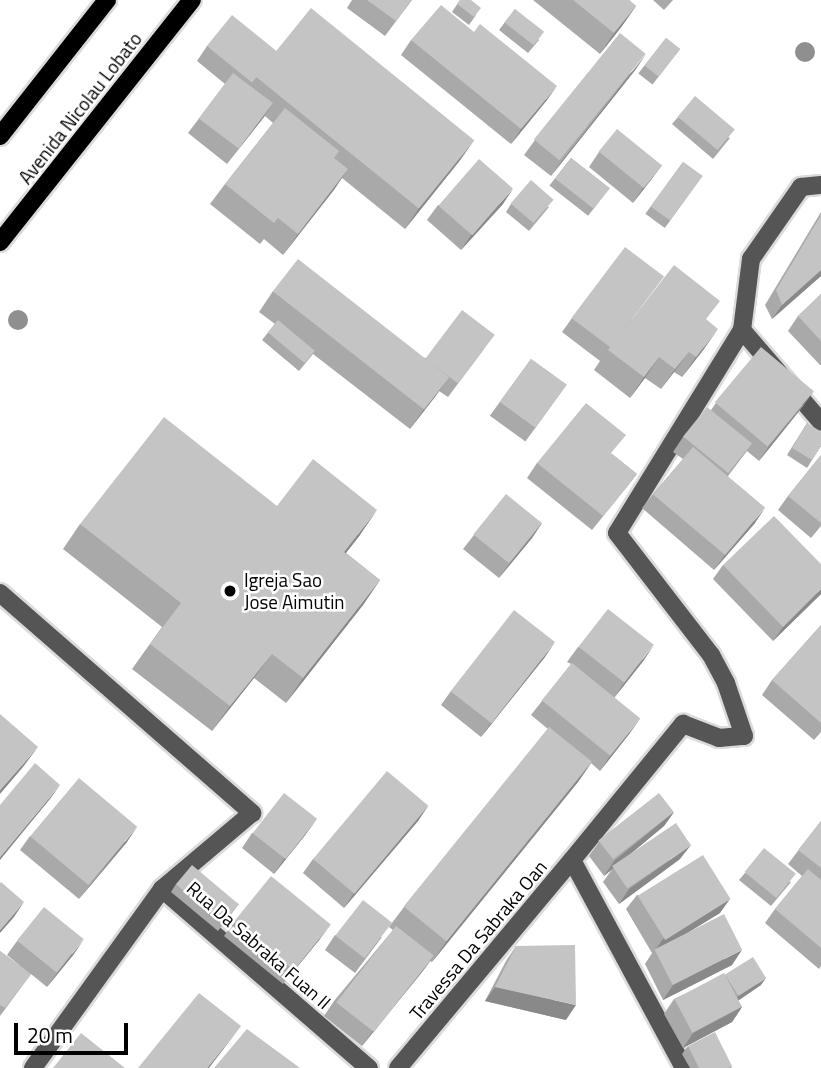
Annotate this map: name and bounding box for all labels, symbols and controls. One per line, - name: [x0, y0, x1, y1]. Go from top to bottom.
- street label: Avenida Nicolau Lobato: [14, 28, 146, 188]
- place label: Igreja Sao Jose Aimutin: [244, 569, 345, 613]
- marker: Igreja Sao Jose Aimutin: [222, 583, 238, 599]
- street label: Travessa Da Sabraka Oan: [405, 856, 551, 1024]
- street label: Rua Da Sabraka Fuan II: [182, 876, 336, 1014]
- scale bar: [18, 1009, 131, 1052]
- text: 20 m: [27, 1019, 73, 1051]

